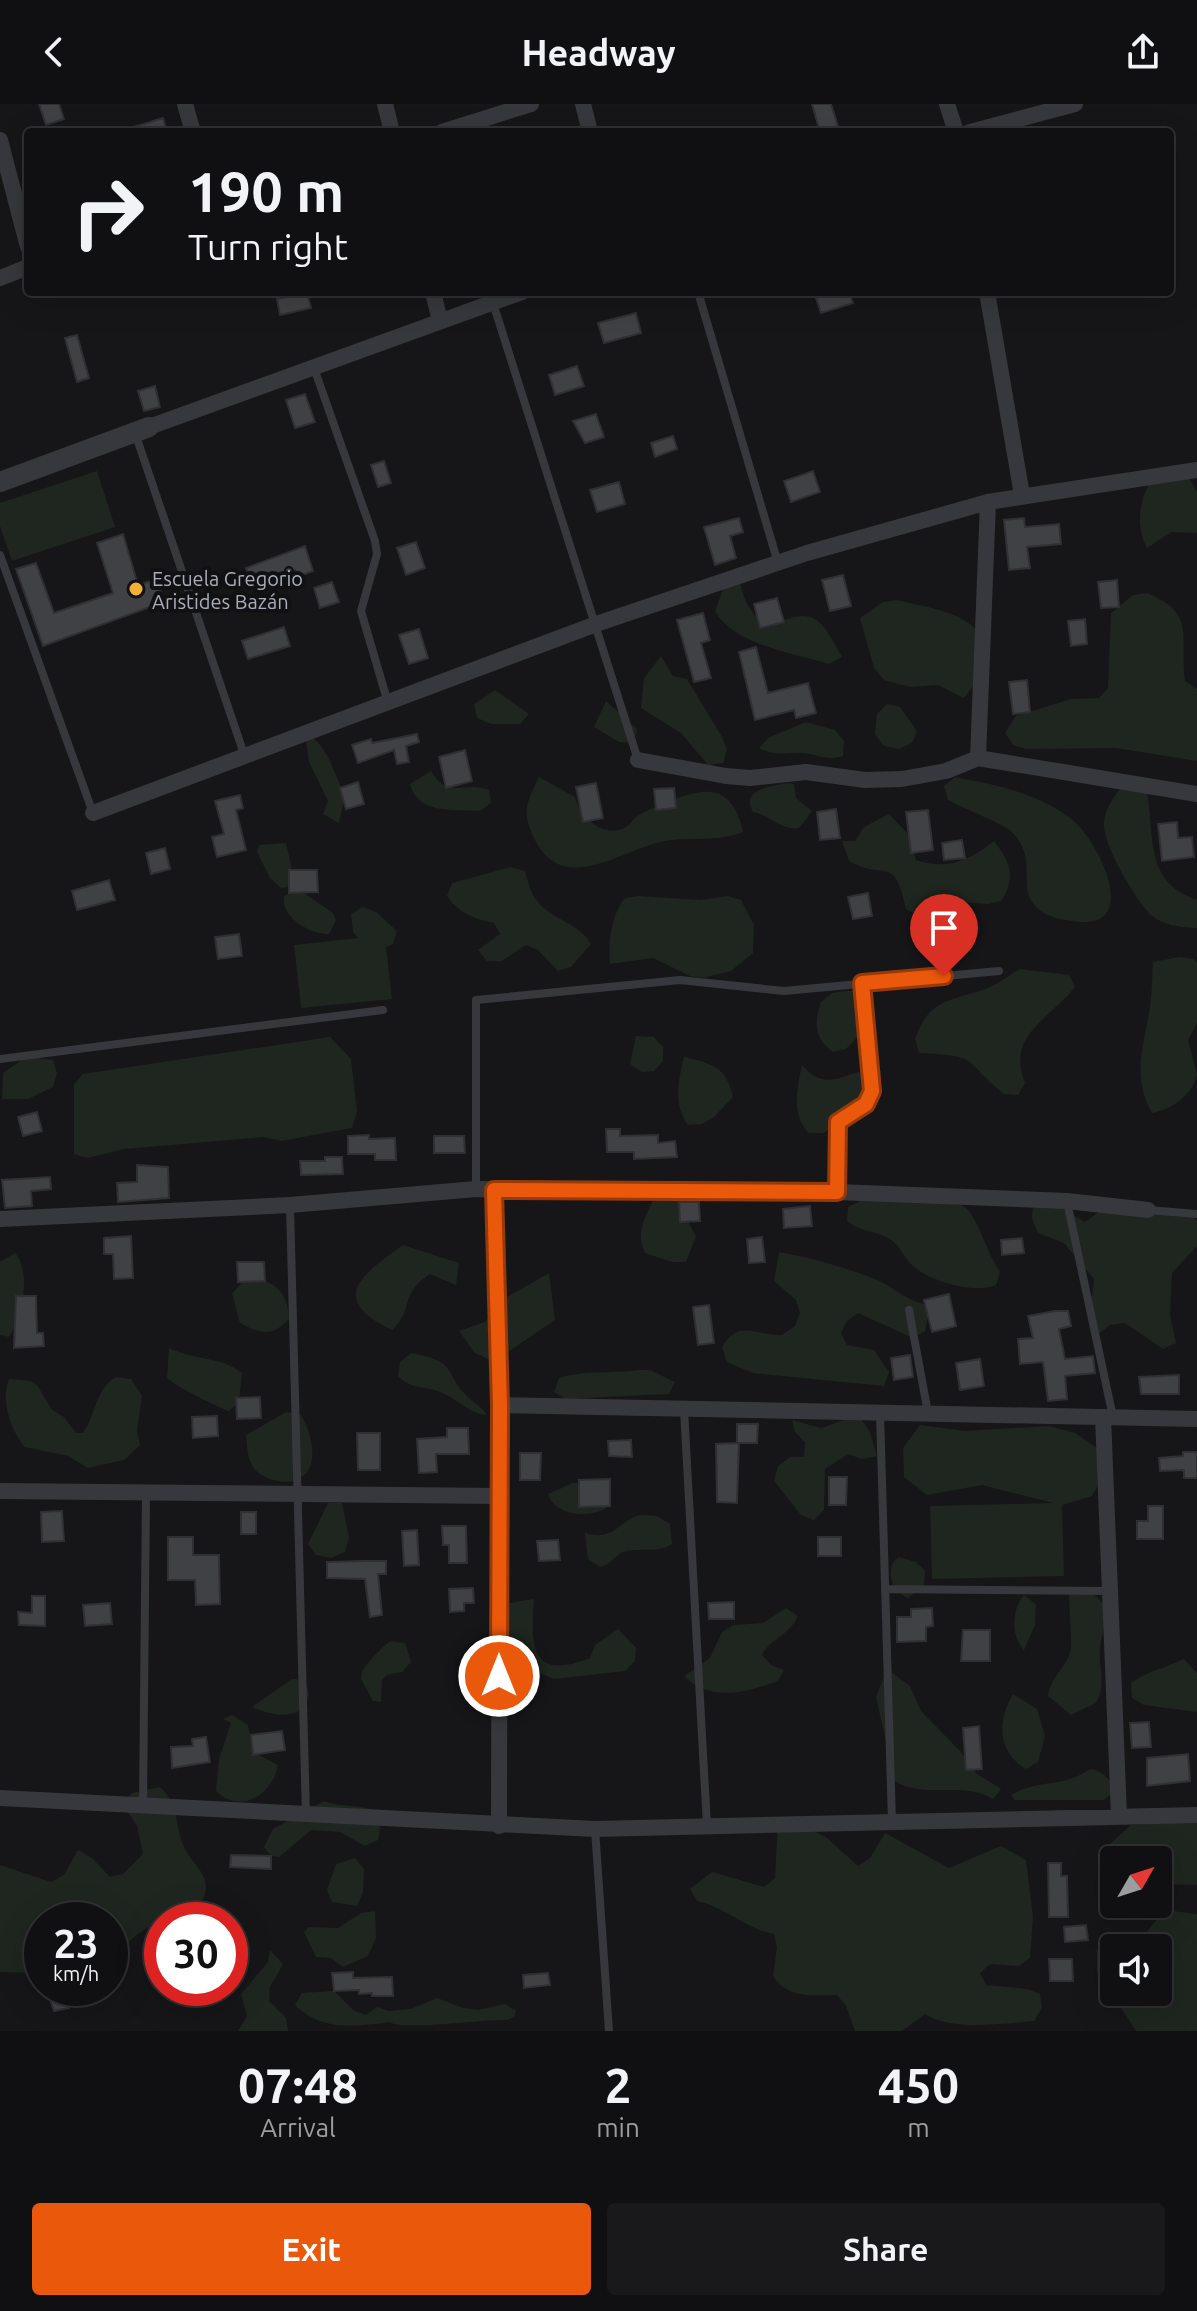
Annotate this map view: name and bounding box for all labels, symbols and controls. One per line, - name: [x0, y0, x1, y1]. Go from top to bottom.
- icon: back: [32, 30, 76, 74]
- icon: share: [1121, 30, 1165, 74]
- text: Headway: [521, 32, 676, 73]
- icon: right: [56, 160, 160, 264]
- text: 190 m: [188, 160, 344, 223]
- text: Turn right: [188, 226, 348, 267]
- place label: Escuela Gregorio Aristides Bazán: [152, 567, 303, 613]
- marker: Escuela Gregorio Aristides Bazán: [127, 580, 145, 598]
- pin: [910, 894, 978, 976]
- icon: arrive: [922, 906, 966, 950]
- position arrow: [457, 1634, 541, 1718]
- north arrow: [1100, 1846, 1172, 1918]
- map controls: [1100, 1846, 1172, 2006]
- speed limit sign: 30: [144, 1902, 248, 2006]
- text: 23: [53, 1921, 99, 1966]
- button: sound: [1100, 1934, 1172, 2006]
- text: km/h: [53, 1962, 99, 1985]
- text: 07:48: [238, 2058, 358, 2112]
- text: 2: [604, 2058, 631, 2112]
- text: 450: [878, 2058, 959, 2112]
- text: Arrival: [260, 2113, 336, 2142]
- text: min: [596, 2113, 640, 2142]
- text: m: [907, 2113, 930, 2142]
- button: Exit: [32, 2203, 591, 2295]
- button: Share: [607, 2203, 1165, 2295]

